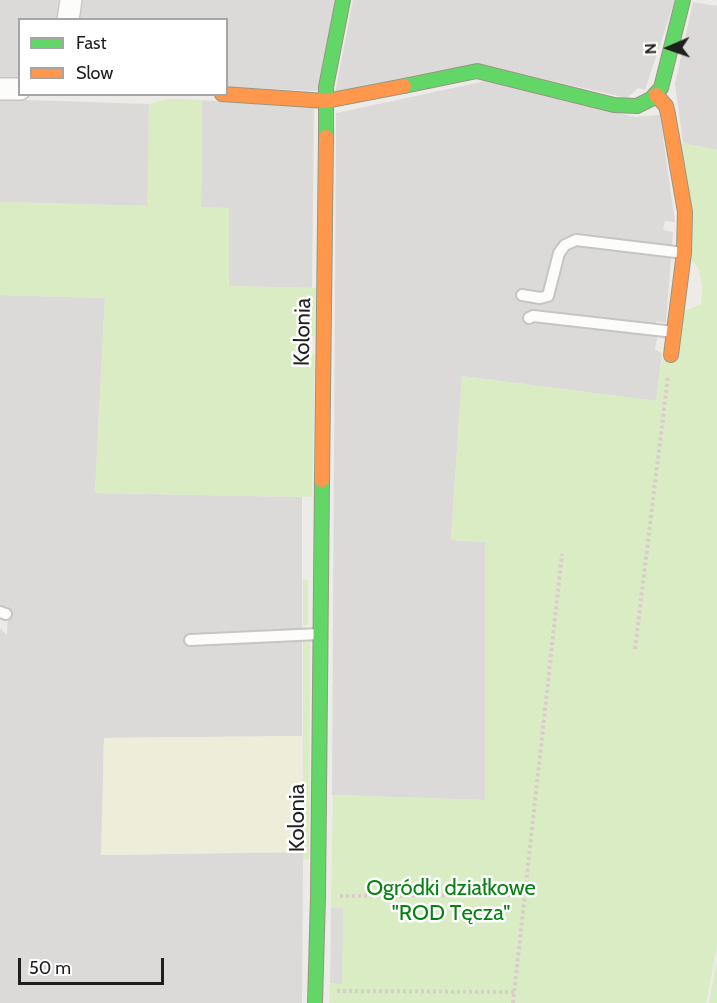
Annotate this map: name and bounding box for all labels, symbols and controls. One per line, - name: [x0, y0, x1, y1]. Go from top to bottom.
- legend: [18, 18, 228, 96]
- north arrow: [639, 18, 699, 78]
- text: Fast: [76, 32, 107, 54]
- text: N: [641, 43, 660, 55]
- text: Slow: [76, 62, 113, 84]
- street label: Kolonia: [289, 298, 317, 366]
- street label: Kolonia: [285, 784, 311, 852]
- park label: Ogródki działkowe "ROD Tęcza": [366, 876, 536, 927]
- scale bar: [21, 946, 166, 984]
- text: 50 m: [29, 957, 71, 979]

